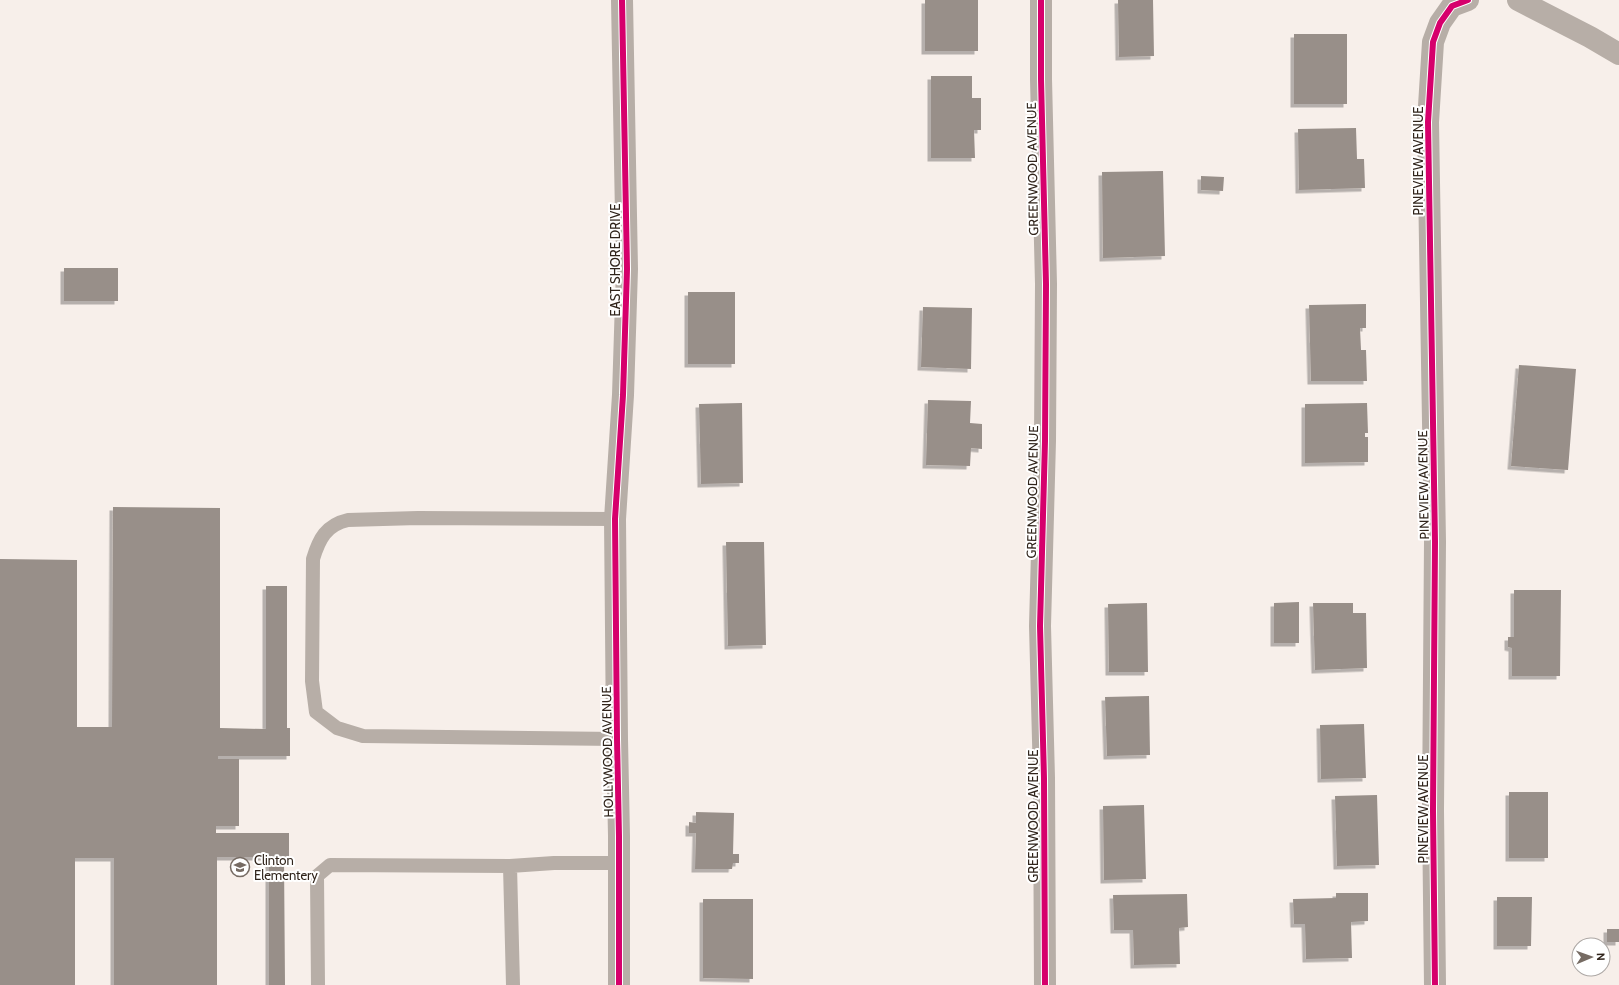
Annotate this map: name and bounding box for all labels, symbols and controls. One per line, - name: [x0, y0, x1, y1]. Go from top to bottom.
- street label: GREENWOOD AVENUE: [1023, 102, 1041, 236]
- street label: PINEVIEW AVENUE: [1410, 106, 1426, 216]
- street label: EAST SHORE DRIVE: [607, 203, 623, 317]
- street label: GREENWOOD AVENUE: [1023, 425, 1041, 559]
- street label: PINEVIEW AVENUE: [1414, 430, 1432, 540]
- street label: HOLLYWOOD AVENUE: [598, 686, 616, 818]
- street label: GREENWOOD AVENUE: [1025, 749, 1041, 883]
- street label: PINEVIEW AVENUE: [1415, 754, 1431, 864]
- place label: Clinton Elementery: [254, 852, 318, 883]
- school or university icon: Clinton Elementery: [229, 856, 251, 878]
- north arrow: [1571, 937, 1611, 977]
- text: N: [1594, 953, 1608, 961]

